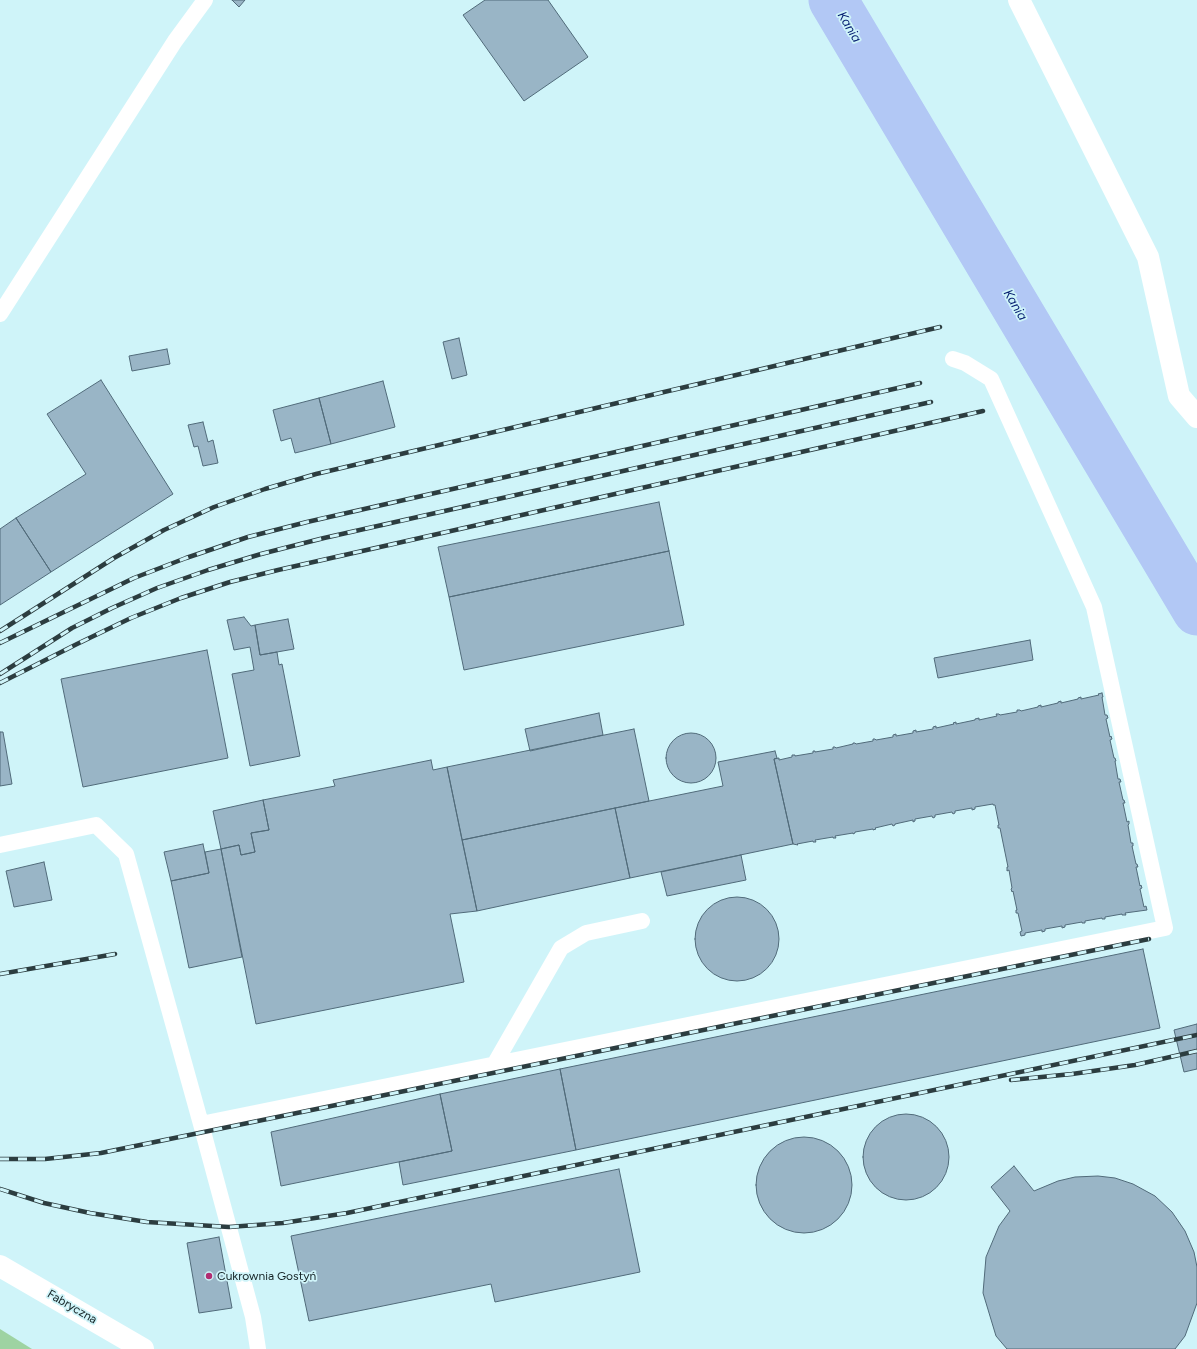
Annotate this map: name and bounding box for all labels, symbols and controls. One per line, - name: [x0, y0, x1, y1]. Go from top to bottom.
- water label: Kania: [834, 9, 864, 45]
- water label: Kania: [1000, 287, 1030, 323]
- place label: Cukrownia Gostyń: [217, 1269, 316, 1283]
- marker: Cukrownia Gostyń: [204, 1271, 214, 1281]
- street label: Fabryczna: [45, 1287, 99, 1327]

